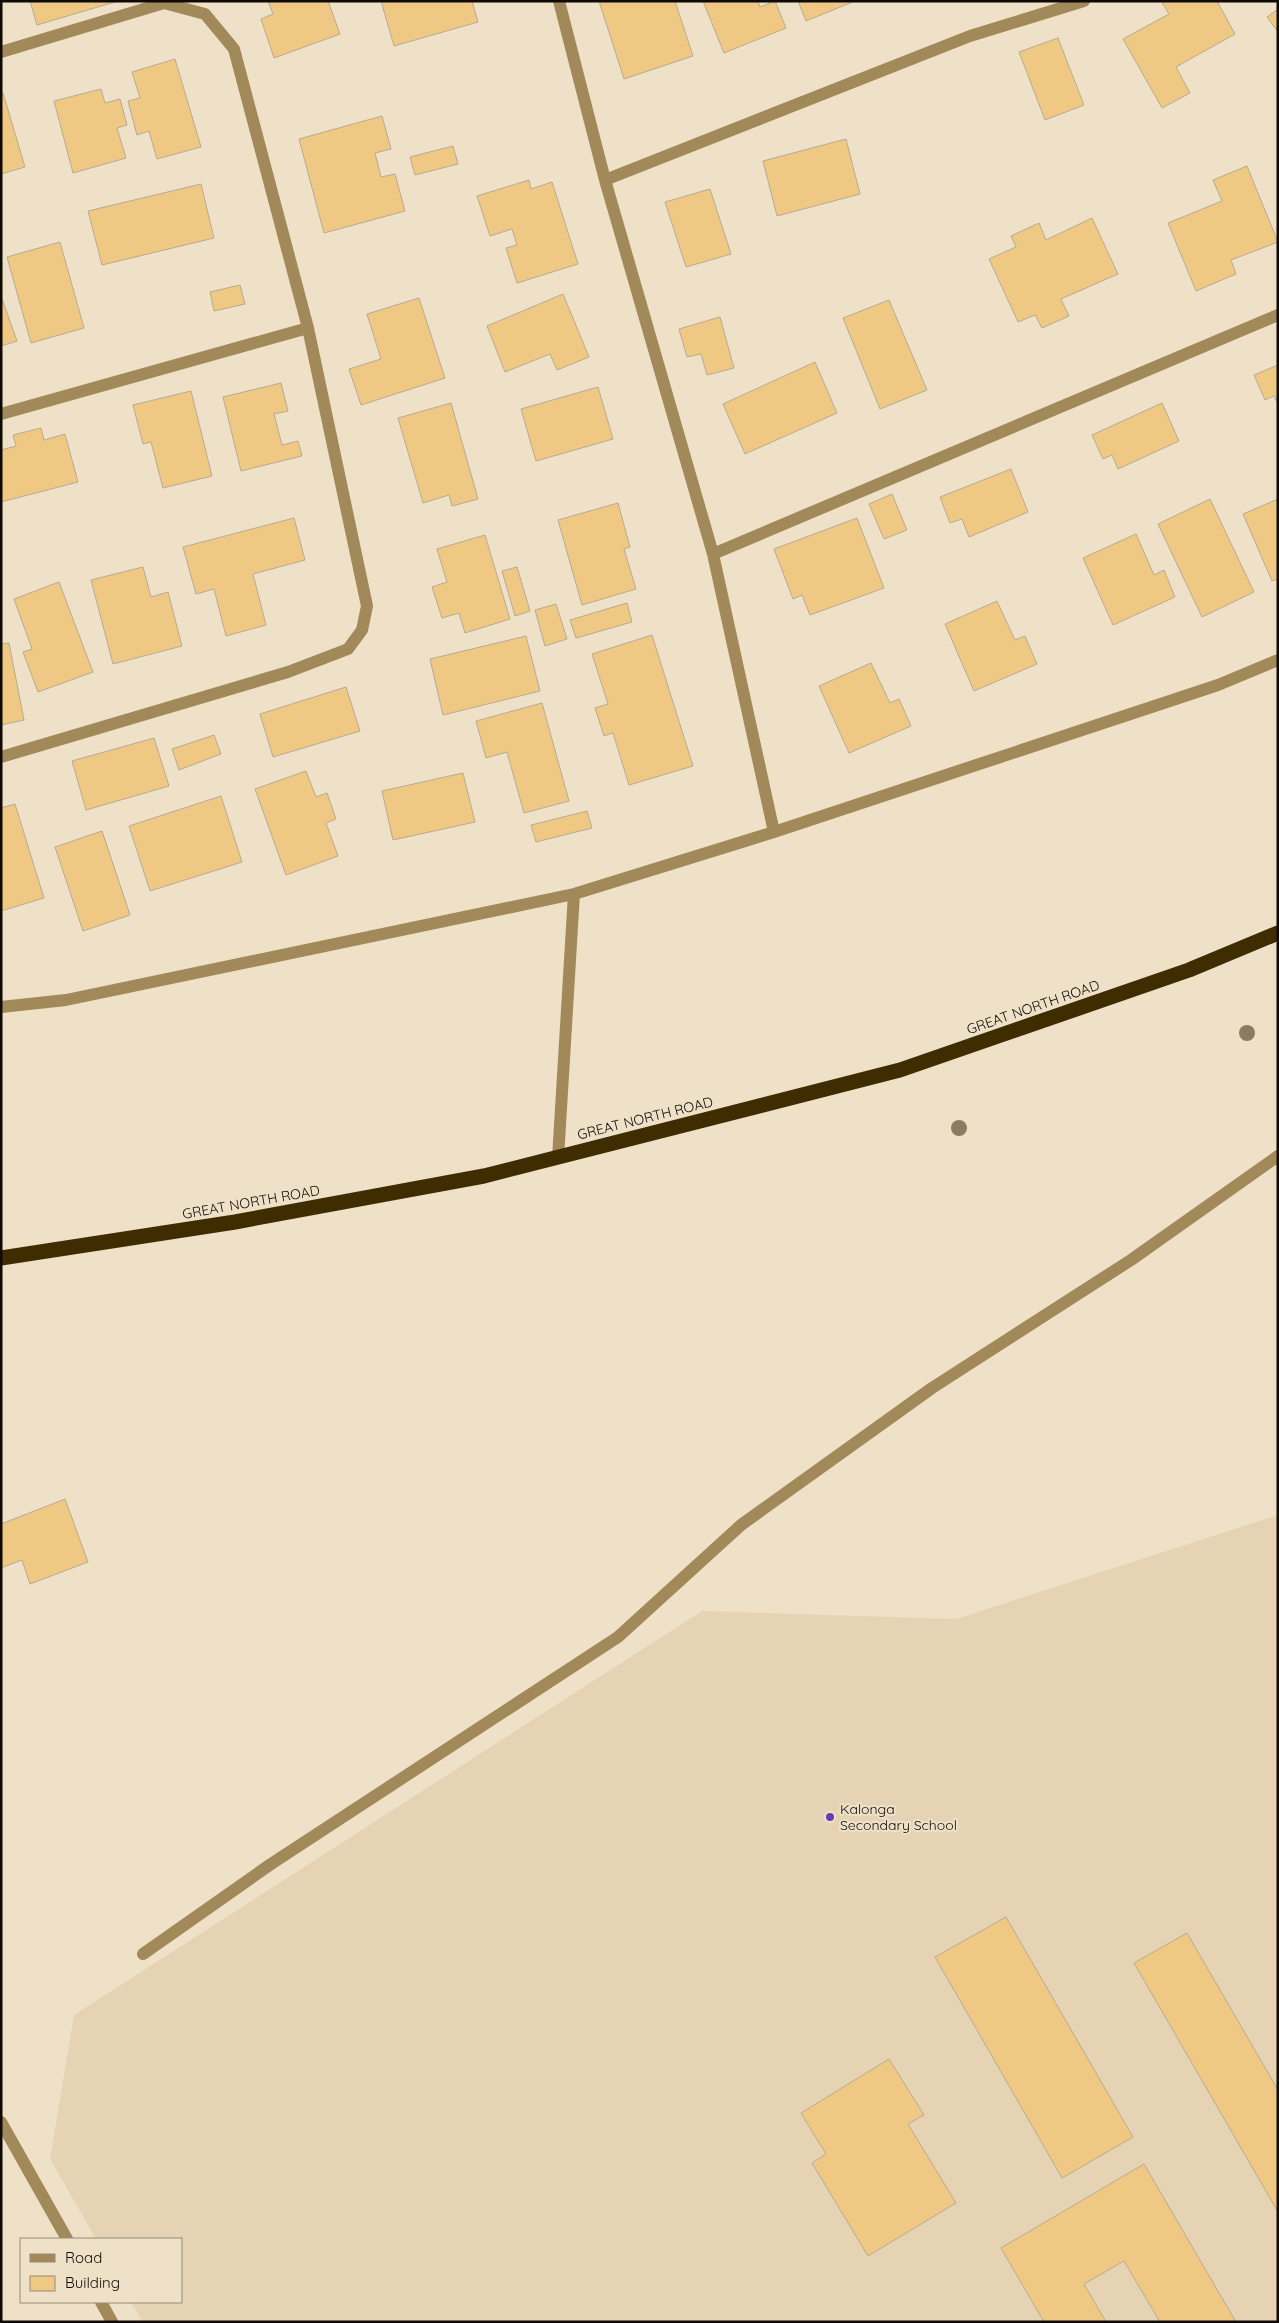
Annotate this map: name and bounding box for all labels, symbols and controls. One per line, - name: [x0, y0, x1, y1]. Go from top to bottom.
- street label: GREAT NORTH ROAD: [964, 976, 1102, 1038]
- street label: GREAT NORTH ROAD: [575, 1092, 715, 1144]
- street label: GREAT NORTH ROAD: [181, 1181, 321, 1223]
- place label: Kalonga Secondary School: [840, 1800, 957, 1834]
- marker: Kalonga Secondary School: [824, 1811, 836, 1823]
- legend: [20, 2238, 182, 2303]
- text: Road: [65, 2248, 102, 2267]
- text: Building: [65, 2273, 120, 2292]

